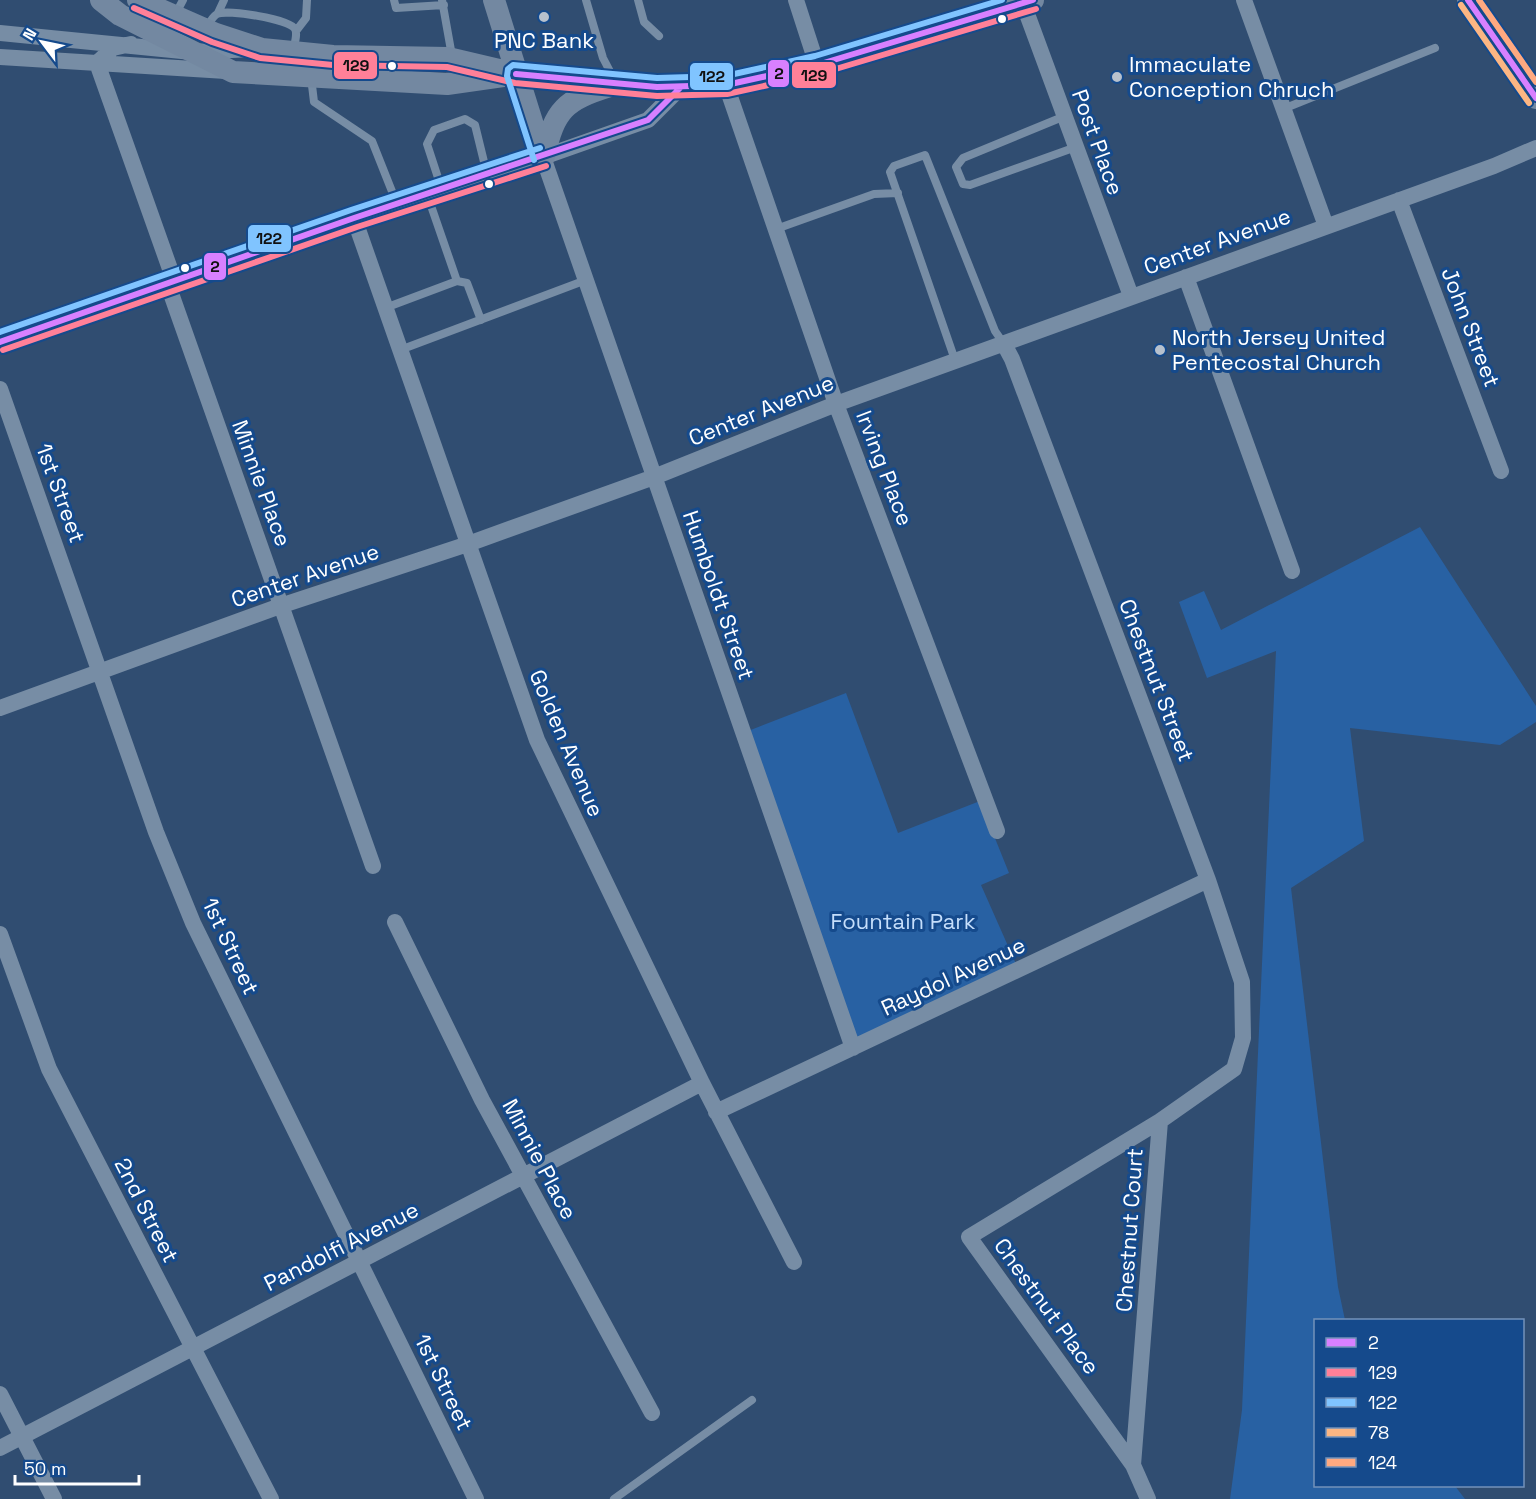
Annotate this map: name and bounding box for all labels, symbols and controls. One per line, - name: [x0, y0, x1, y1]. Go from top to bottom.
- marker: PNC Bank: [537, 10, 551, 24]
- north arrow: [12, 12, 72, 72]
- unlabelled marker: [996, 13, 1008, 25]
- text: N: [18, 24, 41, 44]
- place label: PNC Bank: [494, 26, 594, 54]
- place label: Immaculate Conception Chruch: [1129, 50, 1334, 103]
- line badge: 129: [333, 51, 378, 80]
- text: 129: [343, 55, 369, 76]
- line badge: 2: [767, 59, 790, 88]
- unlabelled marker: [386, 60, 398, 72]
- line badge: 129: [791, 61, 837, 89]
- line badge: 122: [689, 62, 734, 91]
- text: 2: [774, 63, 784, 84]
- text: 129: [801, 65, 827, 86]
- text: 122: [699, 66, 725, 87]
- marker: Immaculate Conception Chruch: [1110, 70, 1124, 84]
- street label: Post Place: [1066, 85, 1130, 199]
- unlabelled marker: [483, 178, 495, 190]
- street label: Center Avenue: [1140, 201, 1294, 281]
- line badge: 122: [247, 224, 292, 253]
- text: 122: [256, 228, 282, 249]
- line badge: 2: [203, 252, 227, 281]
- text: 2: [210, 256, 220, 277]
- unlabelled marker: [179, 262, 191, 274]
- street label: John Street: [1435, 263, 1507, 391]
- place label: North Jersey United Pentecostal Church: [1172, 323, 1386, 376]
- marker: North Jersey United Pentecostal Church: [1153, 343, 1167, 357]
- street label: Center Avenue: [684, 368, 838, 452]
- street label: Irving Place: [850, 406, 920, 530]
- street label: Minnie Place: [226, 416, 298, 550]
- street label: 1st Street: [30, 440, 92, 546]
- street label: Humboldt Street: [677, 507, 761, 683]
- street label: Center Avenue: [227, 537, 383, 613]
- street label: Chestnut Street: [1113, 595, 1201, 765]
- street label: Golden Avenue: [523, 665, 611, 821]
- street label: 1st Street: [196, 893, 266, 999]
- park label: Fountain Park: [831, 907, 976, 935]
- street label: Raydol Avenue: [876, 930, 1030, 1022]
- street label: Minnie Place: [497, 1094, 583, 1224]
- street label: Chestnut Court: [1109, 1147, 1149, 1313]
- street label: 2nd Street: [109, 1153, 185, 1267]
- street label: Pandolfi Avenue: [259, 1195, 423, 1297]
- street label: Chestnut Place: [988, 1232, 1106, 1380]
- legend: [1314, 1319, 1524, 1487]
- street label: 1st Street: [409, 1329, 479, 1435]
- text: 2: [1368, 1331, 1379, 1354]
- text: 129: [1368, 1361, 1397, 1384]
- text: 122: [1368, 1391, 1397, 1414]
- text: 78: [1368, 1421, 1389, 1444]
- scale bar: [15, 1448, 140, 1486]
- text: 124: [1368, 1451, 1397, 1474]
- text: 50 m: [24, 1457, 66, 1480]

